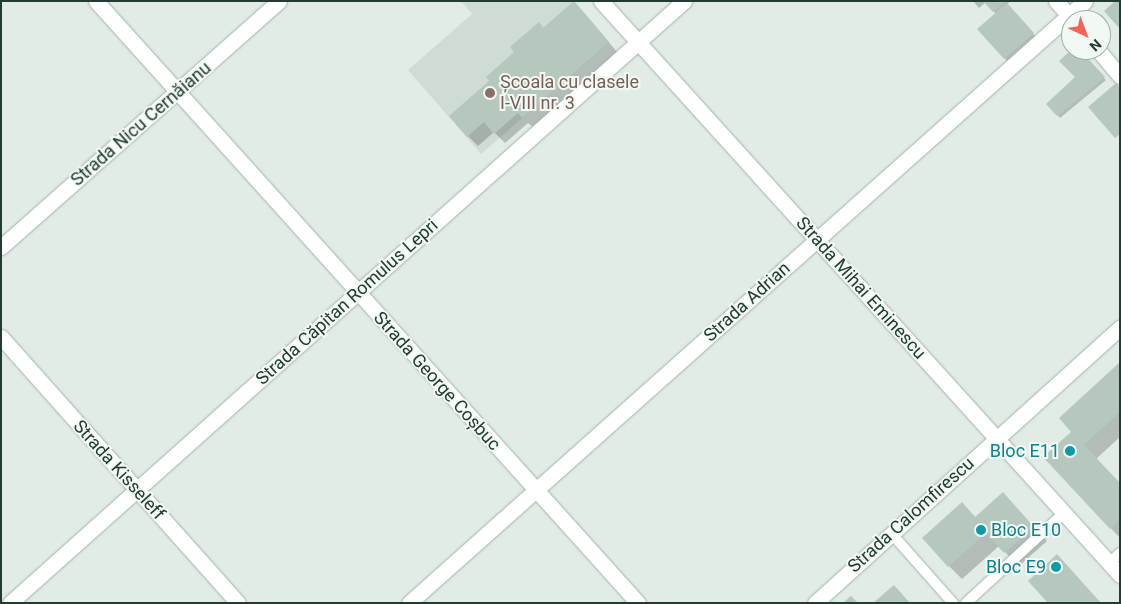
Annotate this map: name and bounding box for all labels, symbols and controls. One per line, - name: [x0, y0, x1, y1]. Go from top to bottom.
- north arrow: [1061, 10, 1111, 60]
- text: N: [1086, 36, 1105, 54]
- street label: Strada Nicu Cernăianu: [66, 57, 216, 191]
- place label: Școala cu clasele I-VIII nr. 3: [500, 72, 639, 115]
- marker: Școala cu clasele I-VIII nr. 3: [484, 87, 496, 99]
- street label: Strada Mihai Eminescu: [792, 213, 930, 363]
- street label: Strada Căpitan Romulus Lepri: [252, 215, 442, 389]
- street label: Strada Adrian: [699, 258, 795, 346]
- street label: Strada George Coșbuc: [369, 307, 505, 455]
- street label: Strada Kisseleff: [69, 416, 169, 524]
- place label: Bloc E11: [990, 440, 1060, 462]
- marker: Bloc E11: [1064, 445, 1076, 457]
- street label: Strada Calomfirescu: [843, 453, 979, 577]
- place label: Bloc E10: [991, 519, 1061, 541]
- marker: Bloc E10: [975, 524, 987, 536]
- place label: Bloc E9: [986, 556, 1046, 578]
- marker: Bloc E9: [1050, 561, 1062, 573]

